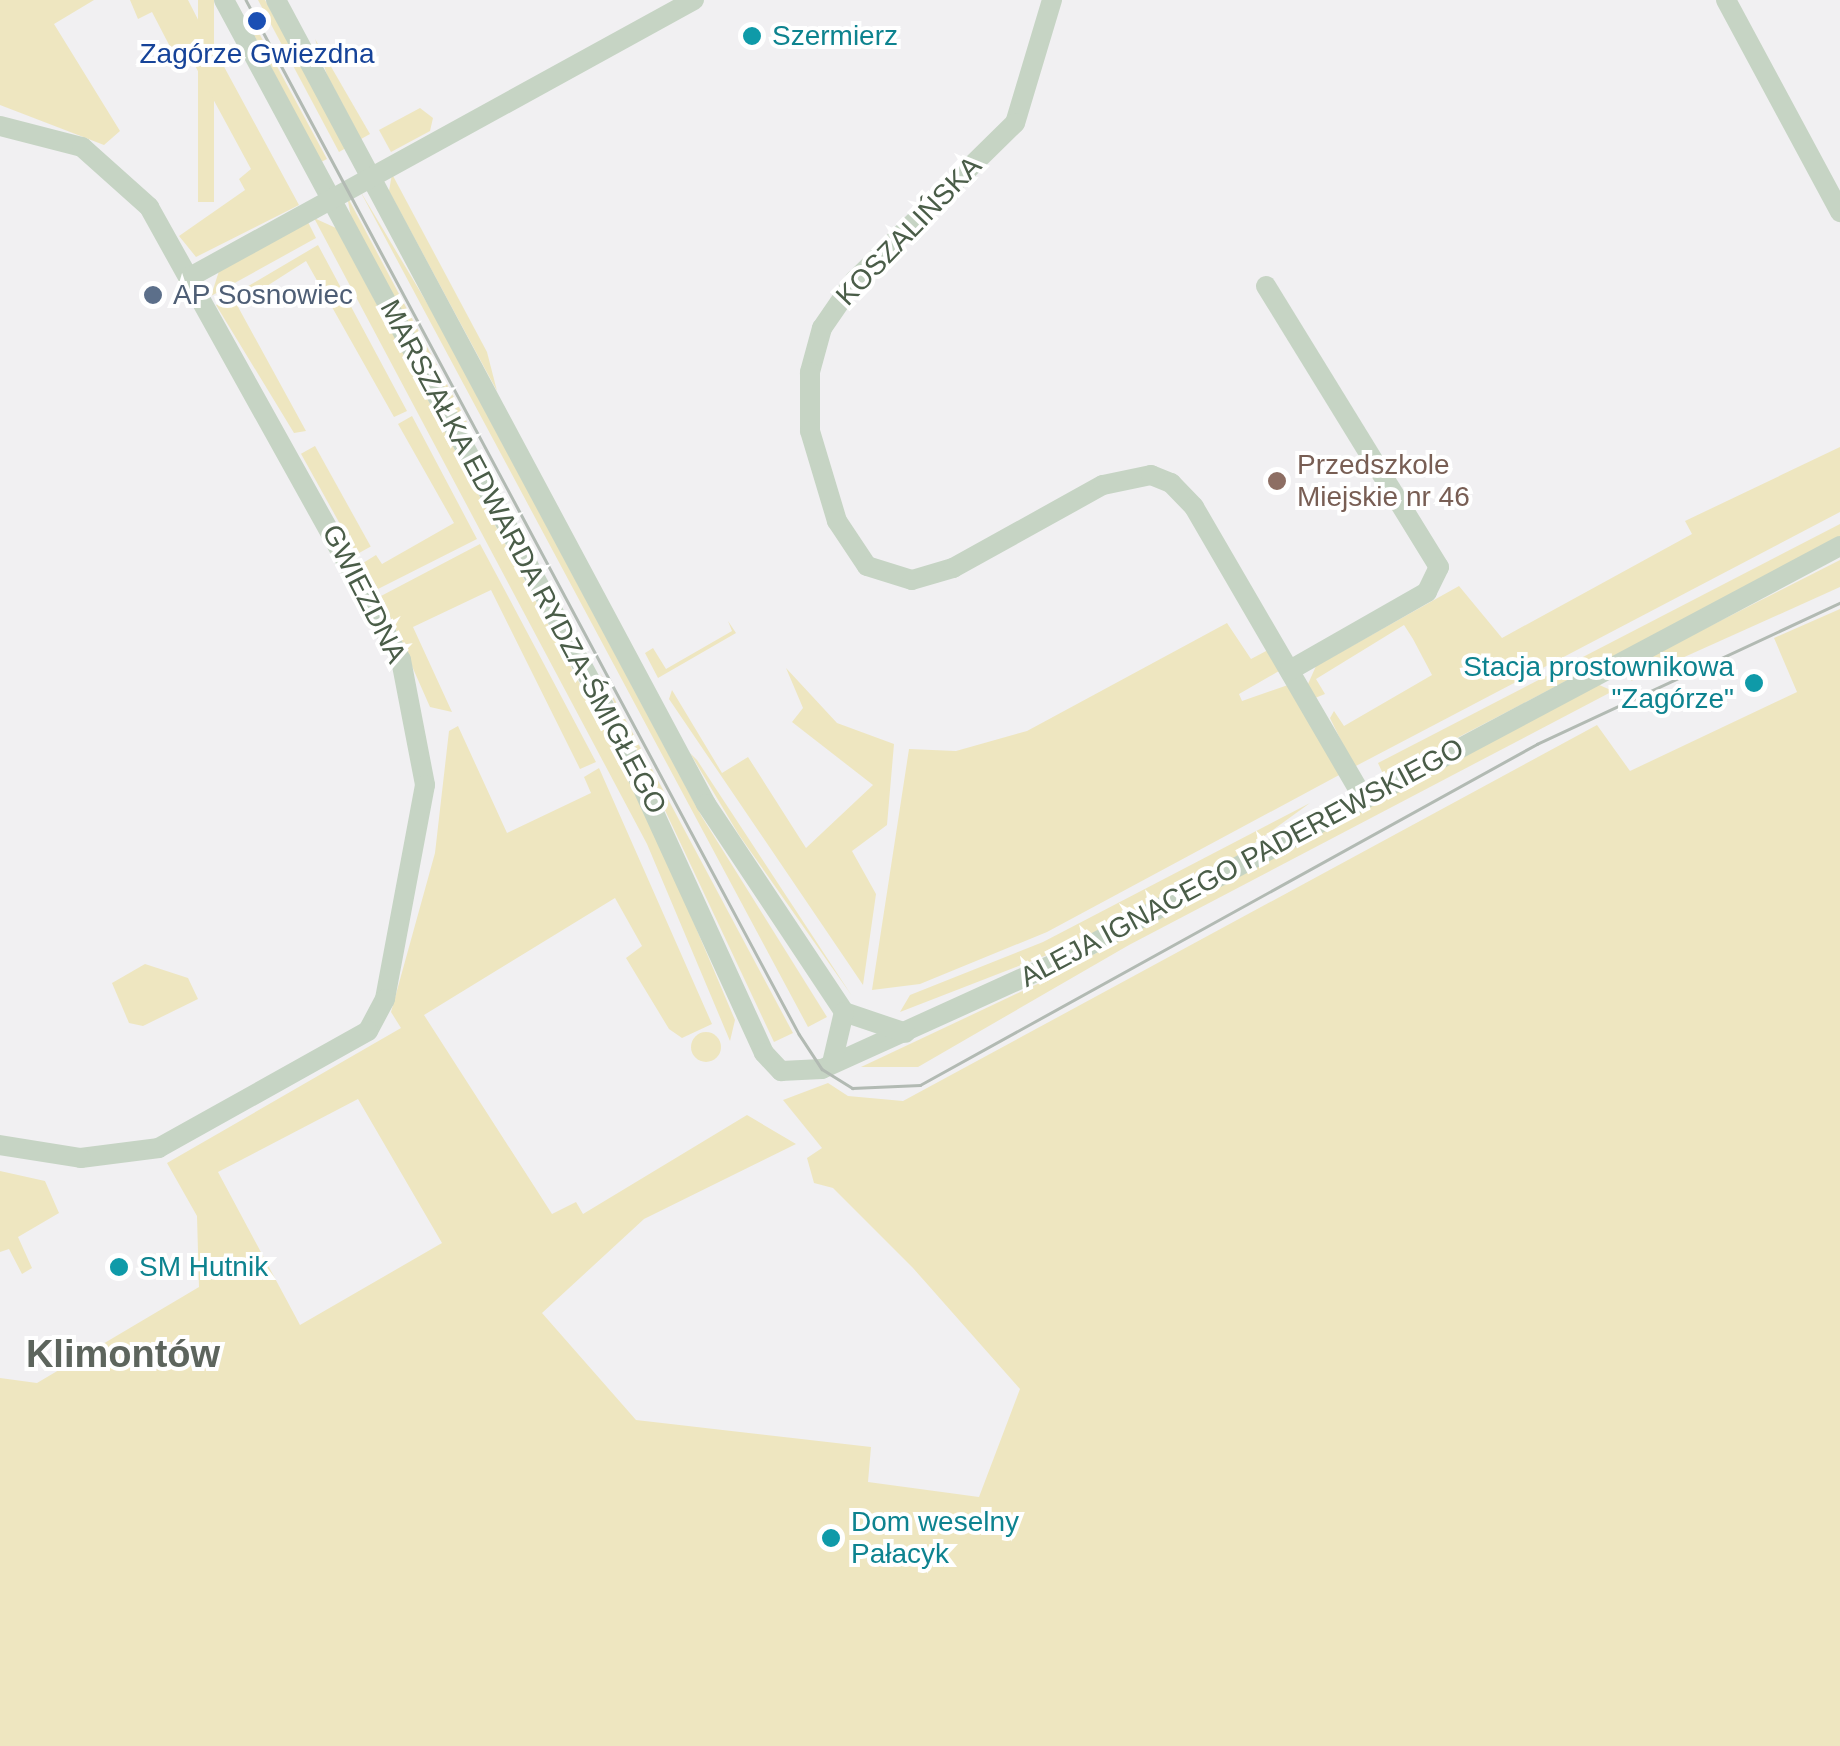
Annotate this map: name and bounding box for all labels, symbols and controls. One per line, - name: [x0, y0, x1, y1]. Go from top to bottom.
- marker: Zagórze Gwiezdna: [246, 10, 268, 32]
- place label: Szermierz: [772, 19, 898, 53]
- marker: Szermierz: [741, 25, 763, 47]
- place label: Zagórze Gwiezdna: [139, 37, 375, 71]
- street label: KOSZALIŃSKA: [829, 149, 989, 313]
- place label: AP Sosnowiec: [173, 278, 354, 312]
- marker: AP Sosnowiec: [142, 284, 164, 306]
- street label: MARSZAŁKA EDWARDA RYDZA-ŚMIGŁEGO: [372, 293, 674, 821]
- place label: Przedszkole Miejskie nr 46: [1297, 448, 1470, 514]
- marker: Przedszkole Miejskie nr 46: [1266, 470, 1288, 492]
- street label: GWIEZDNA: [315, 519, 413, 669]
- place label: Stacja prostownikowa "Zagórze": [1463, 650, 1734, 716]
- marker: Stacja prostownikowa "Zagórze": [1743, 672, 1765, 694]
- street label: ALEJA IGNACEGO PADEREWSKIEGO: [1014, 731, 1470, 995]
- place label: SM Hutnik: [139, 1250, 268, 1284]
- marker: SM Hutnik: [108, 1256, 130, 1278]
- district label: Klimontów: [26, 1332, 220, 1378]
- place label: Dom weselny Pałacyk: [851, 1505, 1019, 1571]
- marker: Dom weselny Pałacyk: [820, 1527, 842, 1549]

